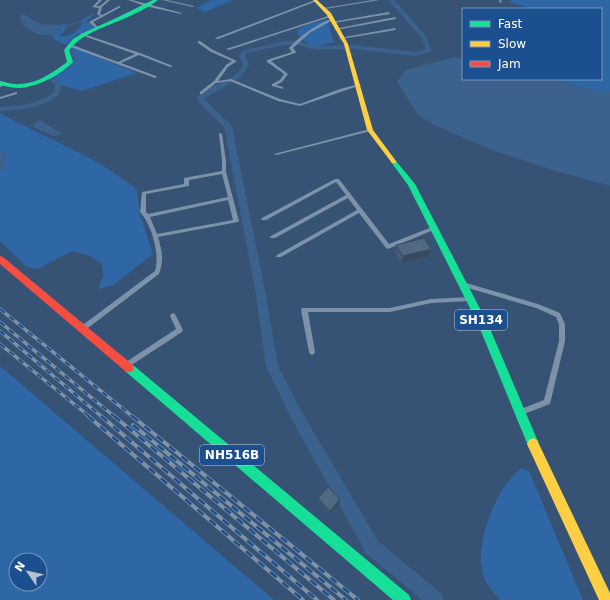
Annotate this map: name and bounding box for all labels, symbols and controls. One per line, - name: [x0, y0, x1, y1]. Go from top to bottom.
- legend: [462, 8, 602, 80]
- text: Fast: [498, 17, 522, 31]
- text: Slow: [498, 37, 526, 51]
- text: Jam: [497, 57, 521, 71]
- road number: SH134: [455, 310, 507, 330]
- road number: NH516B: [200, 445, 264, 465]
- north arrow: [8, 552, 48, 592]
- text: N: [12, 559, 28, 574]

